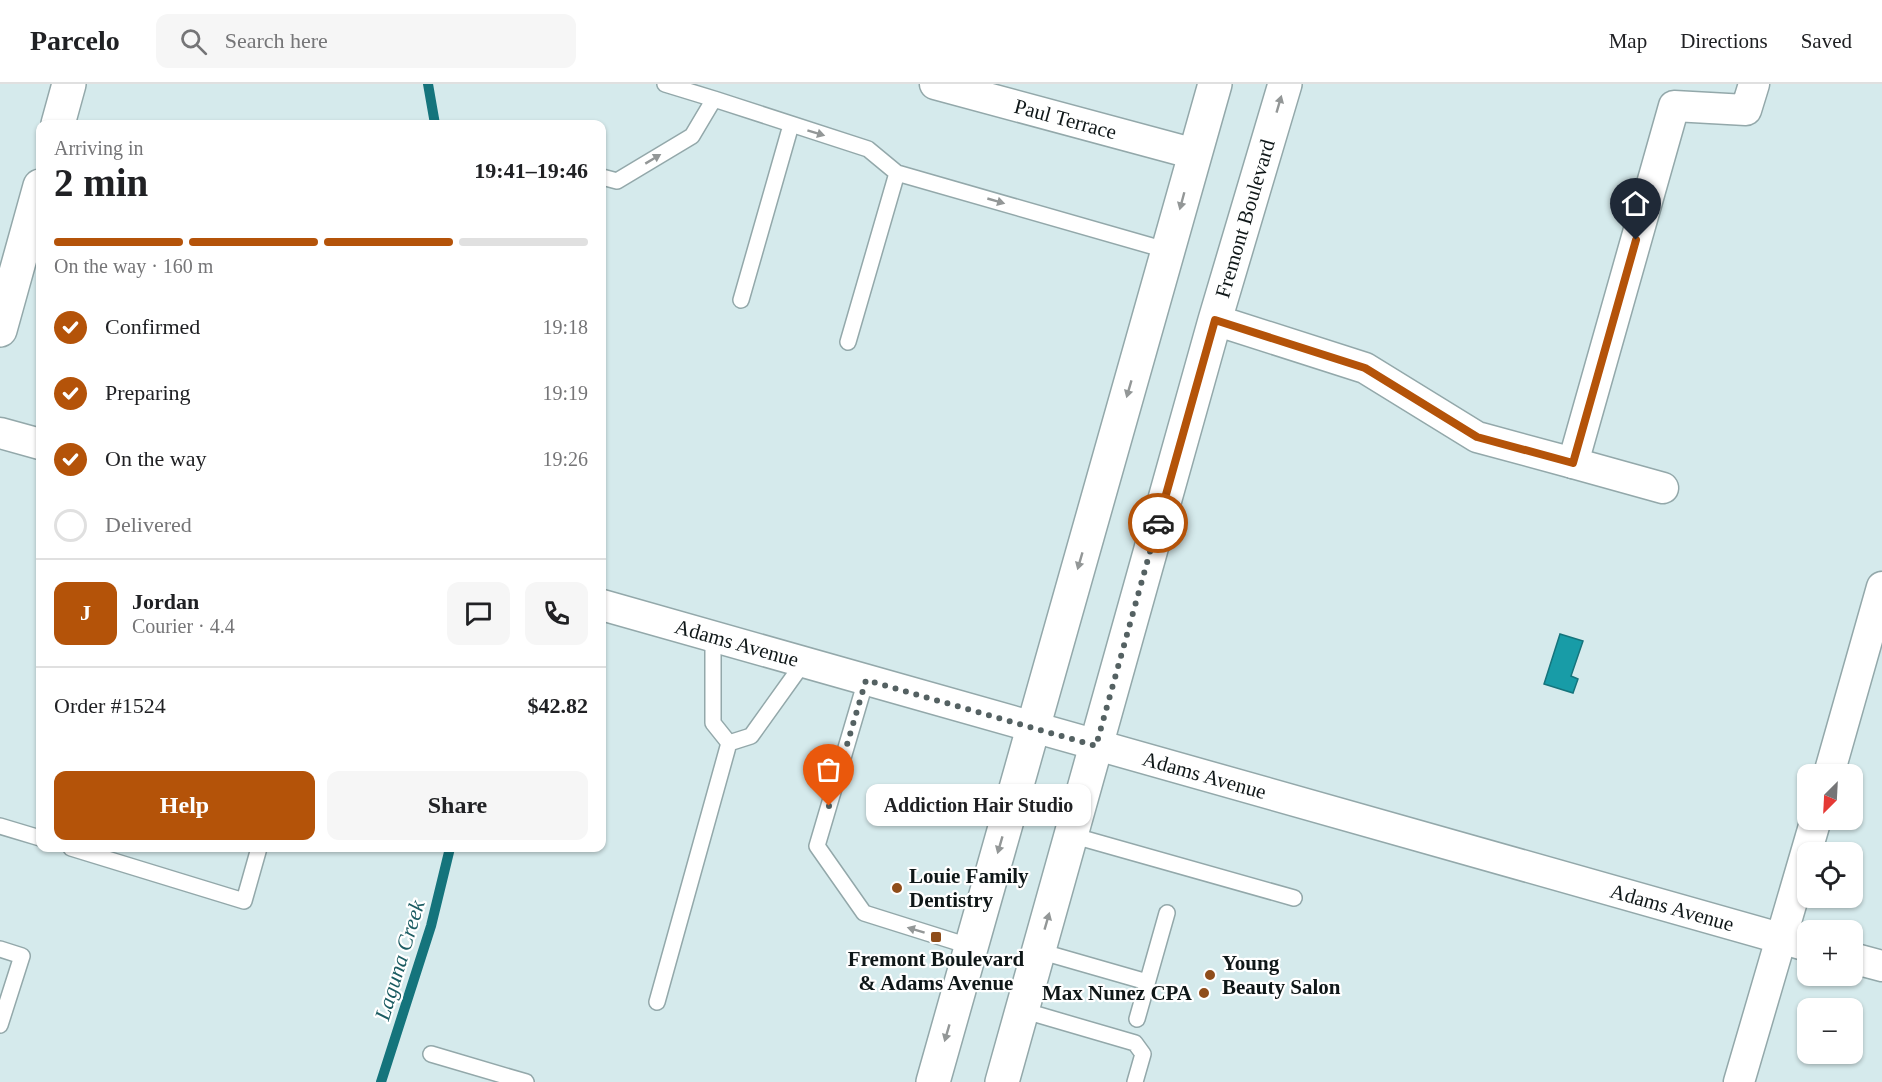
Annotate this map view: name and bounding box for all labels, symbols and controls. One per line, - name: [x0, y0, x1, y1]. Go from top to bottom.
- search box: [156, 14, 576, 68]
- text: Parcelo: [30, 25, 120, 56]
- icon: search: [177, 25, 210, 58]
- text: Search here: [225, 28, 328, 53]
- text: Map: [1609, 29, 1647, 53]
- text: Directions: [1680, 29, 1768, 53]
- text: Saved: [1801, 29, 1852, 53]
- street label: Paul Terrace: [1012, 94, 1119, 144]
- one-way arrow: [1275, 95, 1284, 113]
- one-way arrow: [807, 129, 825, 138]
- street label: Fremont Boulevard: [1210, 136, 1280, 301]
- text: Arriving in: [54, 137, 143, 159]
- one-way arrow: [645, 154, 661, 165]
- text: 19:41–19:46: [474, 158, 588, 183]
- text: 2 min: [54, 161, 148, 204]
- pin: [1610, 178, 1661, 240]
- icon: home: [1619, 187, 1652, 220]
- one-way arrow: [1177, 192, 1186, 210]
- one-way arrow: [987, 197, 1005, 206]
- text: On the way · 160 m: [54, 255, 213, 277]
- icon: check: [54, 311, 87, 344]
- text: Confirmed: [105, 314, 200, 339]
- text: 19:18: [542, 316, 588, 338]
- icon: check: [54, 377, 87, 410]
- text: Preparing: [105, 380, 191, 405]
- one-way arrow: [1124, 380, 1133, 398]
- text: 19:19: [542, 382, 588, 404]
- icon: check: [54, 443, 87, 476]
- text: On the way: [105, 446, 206, 471]
- text: 19:26: [542, 448, 588, 470]
- courier: [1128, 493, 1188, 553]
- icon: car: [1142, 507, 1175, 540]
- text: Delivered: [105, 512, 192, 537]
- one-way arrow: [1075, 552, 1084, 570]
- button: chat: [447, 582, 510, 645]
- button: phone: [525, 582, 588, 645]
- text: Jordan: [132, 589, 199, 614]
- text: J: [80, 600, 91, 625]
- street label: Adams Avenue: [672, 614, 801, 672]
- text: Courier · 4.4: [132, 615, 235, 637]
- text: Order #1524: [54, 693, 166, 718]
- text: $42.82: [528, 693, 588, 718]
- pin: [803, 744, 854, 806]
- street label: Adams Avenue: [1140, 746, 1269, 804]
- icon: bag: [812, 753, 845, 786]
- north arrow: [1797, 764, 1863, 830]
- map controls: [1797, 764, 1863, 1064]
- button: Help: [54, 771, 315, 840]
- button: Share: [327, 771, 588, 840]
- callout: Addiction Hair Studio: [865, 785, 1090, 827]
- text: Addiction Hair Studio: [884, 794, 1073, 816]
- one-way arrow: [995, 836, 1005, 854]
- button: locate: [1797, 842, 1863, 908]
- place label: Louie Family Dentistry: [909, 864, 1029, 912]
- street label: Adams Avenue: [1607, 879, 1737, 936]
- marker: Louie Family Dentistry: [890, 881, 904, 895]
- water label: Laguna Creek: [369, 896, 430, 1024]
- one-way arrow: [1043, 912, 1052, 930]
- button: +: [1797, 920, 1863, 986]
- one-way arrow: [907, 925, 925, 934]
- marker: Fremont Boulevard & Adams Avenue: [929, 930, 943, 944]
- place label: Fremont Boulevard & Adams Avenue: [848, 947, 1024, 995]
- place label: Young Beauty Salon: [1222, 951, 1341, 999]
- marker: Young Beauty Salon: [1203, 968, 1217, 982]
- place label: Max Nunez CPA: [1042, 981, 1193, 1005]
- marker: Max Nunez CPA: [1197, 986, 1211, 1000]
- button: −: [1797, 998, 1863, 1064]
- one-way arrow: [942, 1024, 952, 1042]

